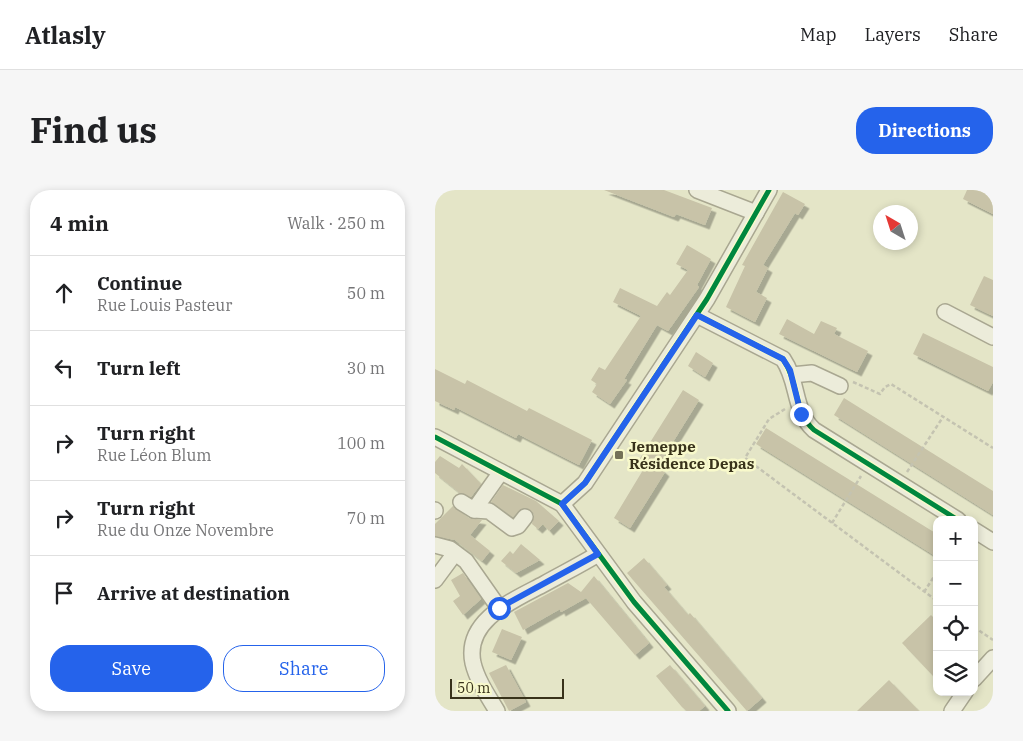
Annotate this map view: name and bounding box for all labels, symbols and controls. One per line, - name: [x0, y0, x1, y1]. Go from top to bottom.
- text: Atlasly: [25, 19, 106, 51]
- text: Map: [800, 23, 837, 46]
- text: Layers: [865, 23, 921, 46]
- text: Share: [949, 23, 998, 46]
- text: Find us: [30, 107, 157, 153]
- button: Directions: [856, 107, 993, 154]
- north arrow: [873, 205, 918, 250]
- text: 4 min: [50, 209, 109, 237]
- text: Walk · 250 m: [287, 213, 385, 233]
- text: Continue: [97, 271, 182, 295]
- icon: ahead: [50, 279, 78, 307]
- text: 50 m: [347, 283, 385, 303]
- text: Rue Louis Pasteur: [97, 295, 232, 315]
- icon: left: [50, 354, 78, 382]
- text: Turn left: [97, 356, 180, 380]
- text: 30 m: [347, 358, 385, 378]
- route end: [790, 403, 813, 426]
- text: Turn right: [97, 421, 195, 445]
- icon: right: [50, 429, 78, 457]
- text: 100 m: [337, 433, 385, 453]
- place label: Jemeppe Résidence Depas: [629, 437, 754, 473]
- text: Rue Léon Blum: [97, 445, 212, 465]
- marker: Jemeppe Résidence Depas: [613, 449, 625, 461]
- text: Turn right: [97, 496, 195, 520]
- icon: right: [50, 504, 78, 532]
- text: 70 m: [347, 508, 385, 528]
- map controls: [933, 516, 978, 696]
- button: +: [933, 516, 978, 561]
- text: Rue du Onze Novembre: [97, 520, 274, 540]
- button: −: [933, 561, 978, 606]
- icon: arrive: [50, 579, 78, 607]
- text: Arrive at destination: [97, 581, 290, 605]
- route start: [488, 597, 511, 620]
- button: locate: [933, 606, 978, 651]
- button: Save: [50, 645, 213, 692]
- button: Share: [223, 645, 385, 692]
- button: layers: [933, 651, 978, 696]
- scale bar: [450, 676, 564, 699]
- text: 50 m: [457, 679, 490, 697]

